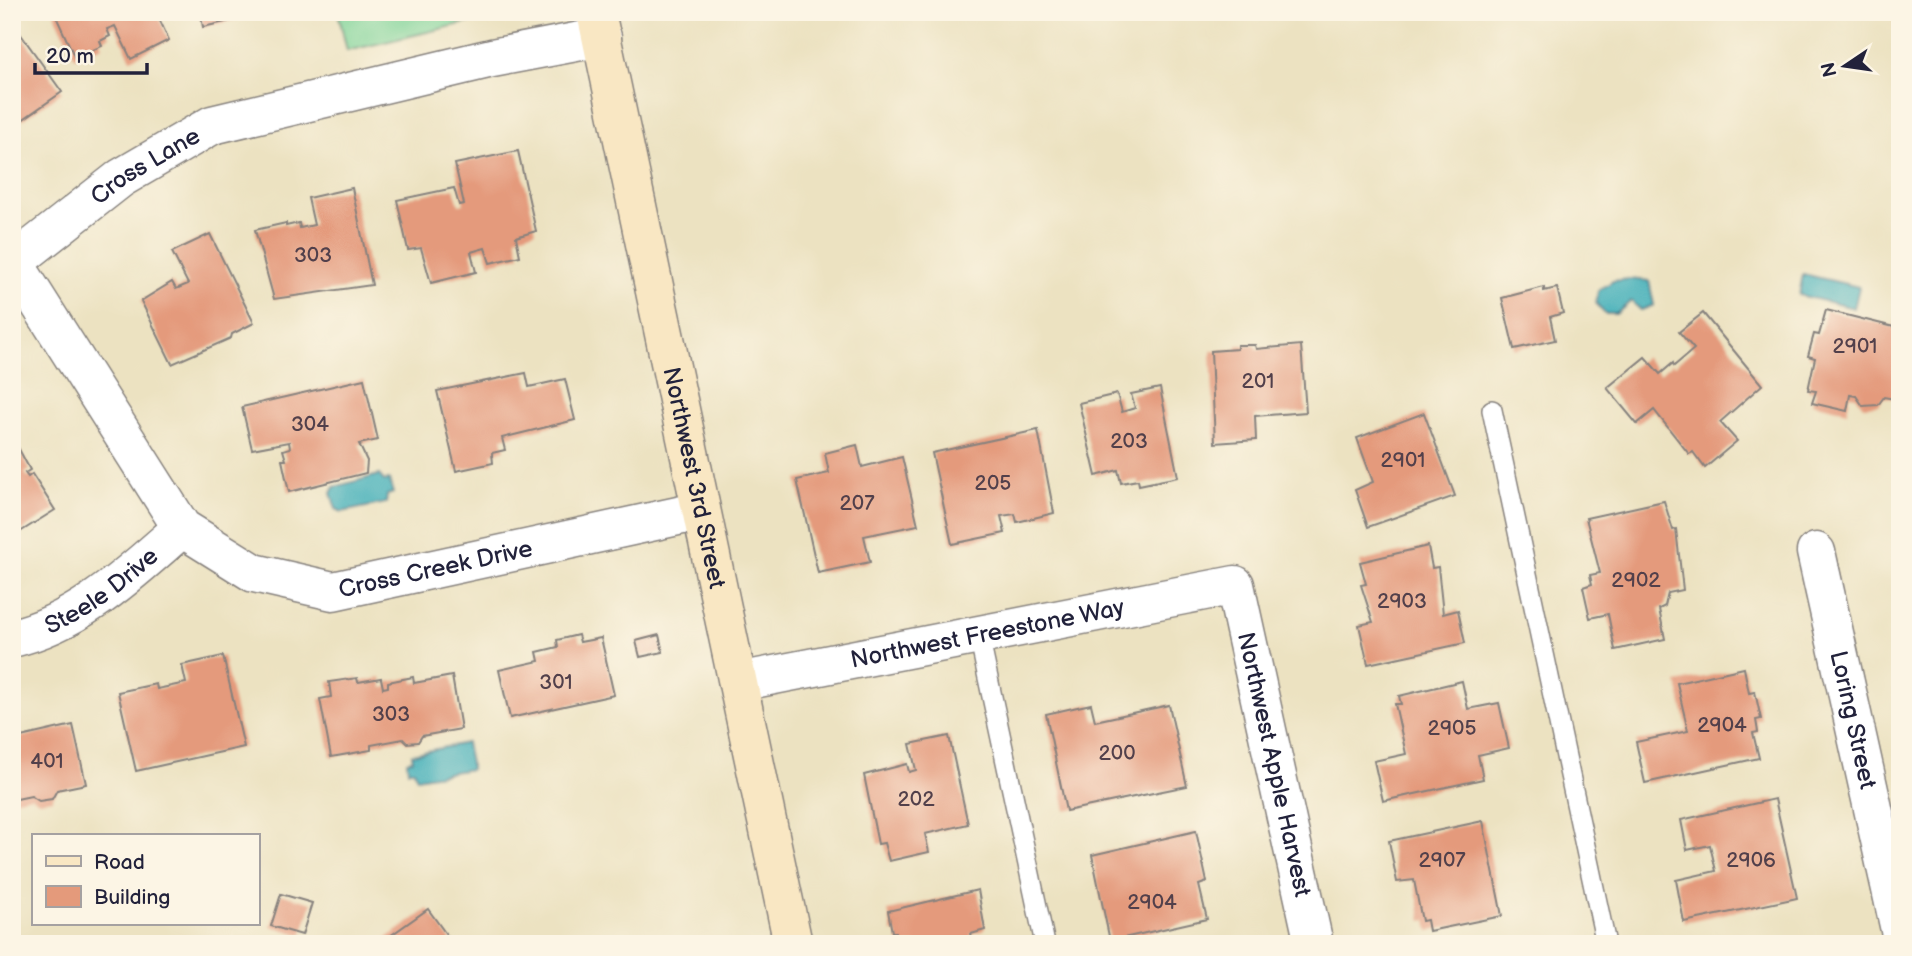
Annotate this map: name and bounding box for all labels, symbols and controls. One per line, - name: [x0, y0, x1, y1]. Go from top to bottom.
- scale bar: [35, 32, 147, 76]
- north arrow: [1811, 32, 1881, 102]
- text: 20 m: [46, 44, 94, 69]
- text: N: [1817, 60, 1843, 79]
- street label: Cross Lane: [85, 121, 205, 211]
- house number: 303: [294, 243, 332, 268]
- house number: 2901: [1832, 334, 1878, 359]
- street label: Northwest 3rd Street: [656, 364, 732, 592]
- house number: 201: [1242, 369, 1274, 394]
- house number: 304: [291, 412, 329, 437]
- house number: 203: [1110, 429, 1148, 454]
- house number: 2901: [1380, 448, 1426, 473]
- house number: 205: [975, 471, 1011, 496]
- house number: 207: [839, 491, 875, 516]
- street label: Cross Creek Drive: [336, 534, 535, 604]
- street label: Steele Drive: [40, 542, 164, 641]
- house number: 2902: [1611, 568, 1661, 593]
- house number: 2903: [1377, 589, 1427, 614]
- street label: Northwest Freestone Way: [848, 593, 1127, 675]
- street label: Northwest Apple Harvest: [1231, 629, 1317, 900]
- street label: Loring Street: [1823, 648, 1882, 792]
- house number: 301: [539, 670, 573, 695]
- house number: 303: [372, 702, 410, 727]
- house number: 2904: [1697, 713, 1747, 738]
- house number: 2905: [1428, 716, 1476, 741]
- house number: 200: [1098, 741, 1136, 766]
- house number: 401: [30, 749, 64, 774]
- house number: 202: [897, 787, 935, 812]
- legend: [32, 834, 259, 925]
- house number: 2907: [1418, 848, 1466, 873]
- house number: 2906: [1726, 848, 1776, 873]
- text: Road: [94, 850, 145, 875]
- text: Building: [94, 885, 170, 910]
- house number: 2904: [1127, 890, 1177, 915]

